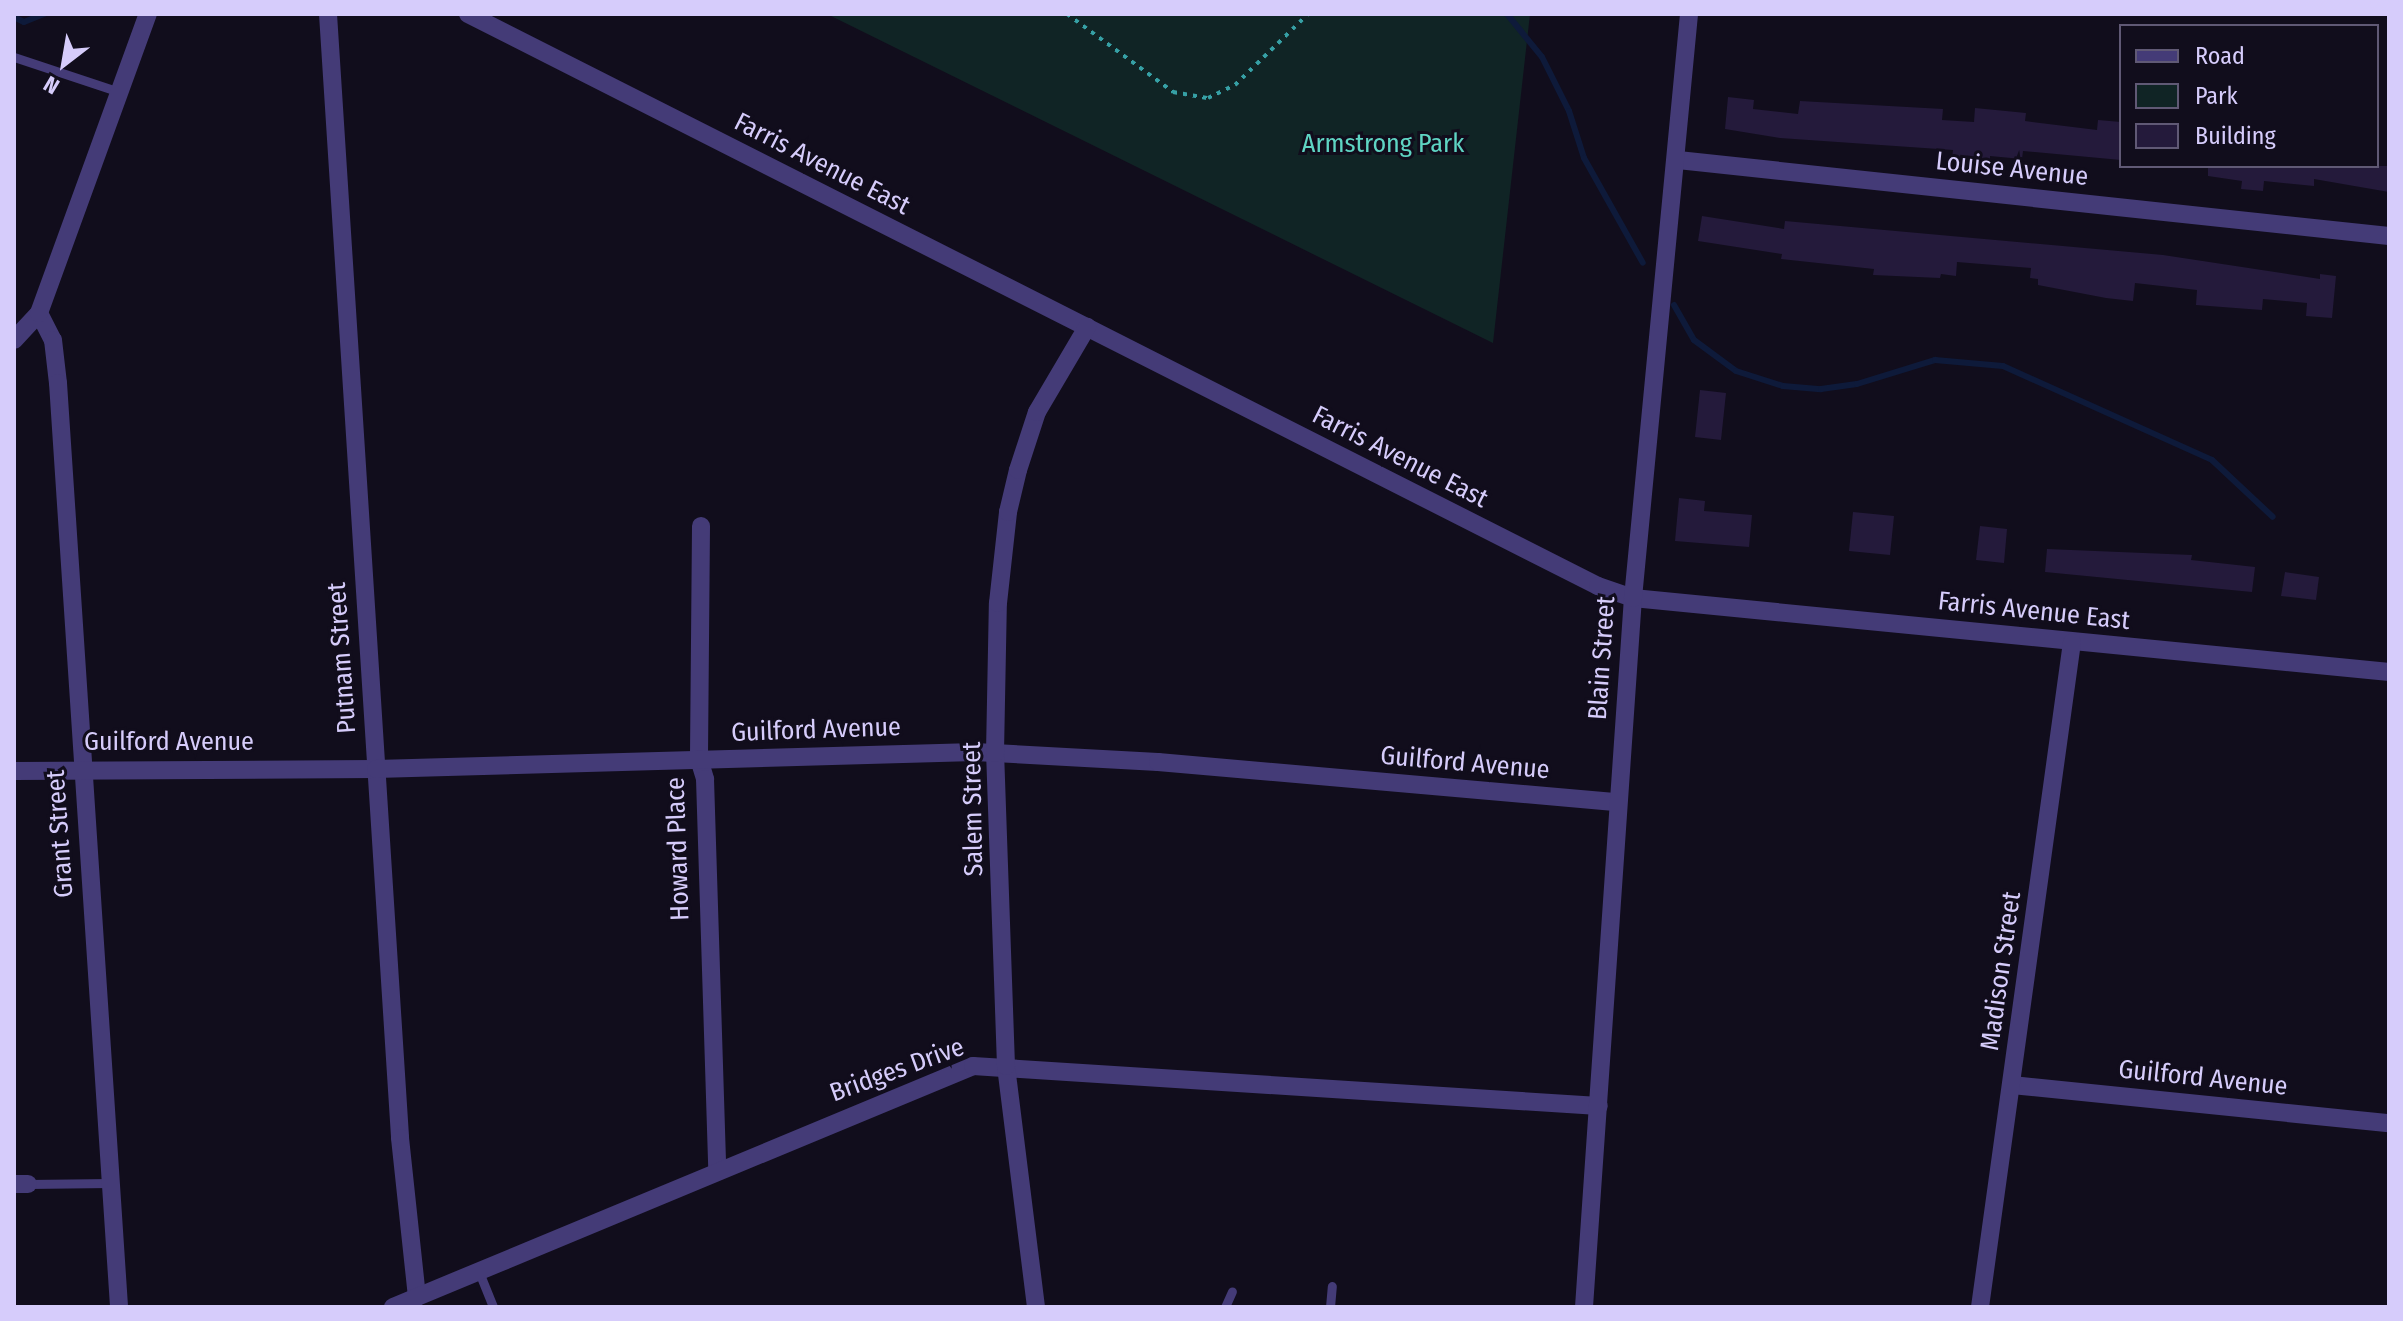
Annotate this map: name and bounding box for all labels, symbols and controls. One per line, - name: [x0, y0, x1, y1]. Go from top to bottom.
- north arrow: [24, 24, 104, 104]
- legend: [2119, 24, 2379, 168]
- text: Road: [2195, 42, 2245, 70]
- text: N: [39, 70, 64, 100]
- text: Park: [2195, 82, 2238, 110]
- street label: Farris Avenue East: [729, 106, 915, 222]
- text: Building: [2195, 122, 2276, 150]
- park label: Armstrong Park: [1302, 128, 1464, 160]
- street label: Louise Avenue: [1934, 145, 2090, 193]
- street label: Farris Avenue East: [1307, 399, 1493, 515]
- street label: Putnam Street: [321, 581, 363, 735]
- street label: Farris Avenue East: [1937, 585, 2131, 637]
- street label: Blain Street: [1582, 595, 1622, 721]
- street label: Guilford Avenue: [731, 711, 901, 749]
- street label: Guilford Avenue: [84, 726, 254, 758]
- street label: Guilford Avenue: [1379, 740, 1551, 786]
- street label: Salem Street: [956, 741, 990, 877]
- street label: Grant Street: [40, 769, 80, 899]
- street label: Howard Place: [660, 777, 696, 921]
- street label: Madison Street: [1974, 889, 2028, 1053]
- street label: Bridges Drive: [826, 1031, 968, 1109]
- street label: Guilford Avenue: [2117, 1054, 2289, 1102]

